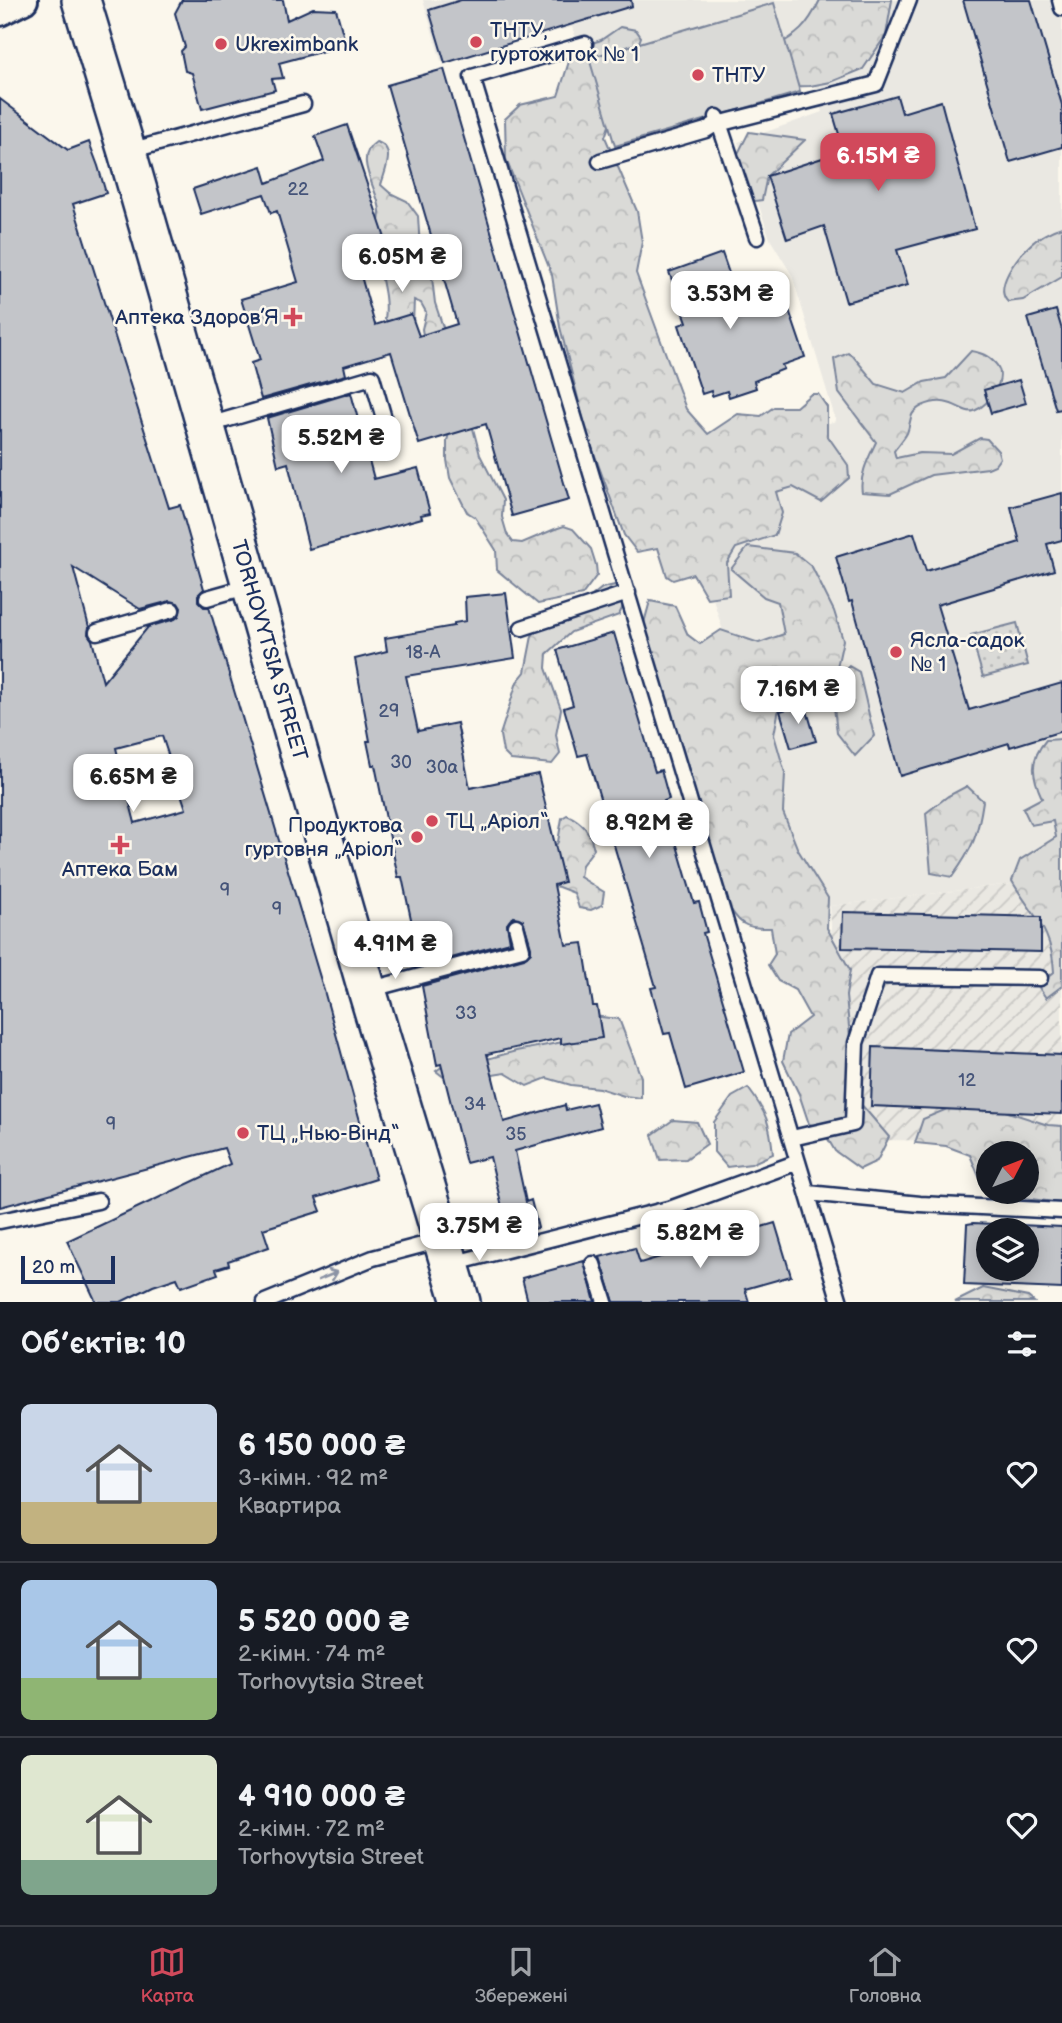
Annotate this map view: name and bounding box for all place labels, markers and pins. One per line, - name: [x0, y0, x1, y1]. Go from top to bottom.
- place label: ТНТУ, гуртожиток № 1: [490, 18, 639, 67]
- place label: Ukreximbank: [235, 32, 359, 57]
- marker: ТНТУ, гуртожиток № 1: [468, 34, 484, 50]
- marker: Ukreximbank: [213, 36, 229, 52]
- place label: ТНТУ: [712, 63, 766, 88]
- marker: ТНТУ: [690, 67, 706, 83]
- pin: 6.15M ₴: [813, 134, 943, 193]
- pin: 6.05M ₴: [337, 234, 467, 294]
- pin: 3.53M ₴: [665, 272, 795, 331]
- place label: Аптека Здоров’Я: [114, 305, 279, 330]
- marker: Аптека Здоров’Я: [285, 309, 301, 325]
- pin: 5.52M ₴: [276, 416, 406, 475]
- place label: Ясла-садок № 1: [910, 628, 1025, 677]
- marker: Ясла-садок № 1: [888, 644, 904, 660]
- pin: 7.16M ₴: [733, 666, 863, 726]
- pin: 6.65M ₴: [68, 754, 198, 814]
- pin: 8.92M ₴: [584, 800, 714, 860]
- place label: ТЦ „Аріол“: [446, 809, 549, 834]
- place label: Продуктова гуртовня „Аріол“: [244, 813, 404, 862]
- marker: ТЦ „Аріол“: [424, 813, 440, 829]
- marker: Продуктова гуртовня „Аріол“: [409, 829, 425, 845]
- marker: Аптека Бам: [112, 837, 128, 853]
- place label: Аптека Бам: [61, 857, 178, 882]
- pin: 4.91M ₴: [330, 922, 460, 981]
- place label: ТЦ „Нью-Вінд“: [257, 1121, 400, 1146]
- marker: ТЦ „Нью-Вінд“: [235, 1125, 251, 1141]
- pin: 3.75M ₴: [414, 1204, 544, 1263]
- pin: 5.82M ₴: [635, 1210, 765, 1270]

